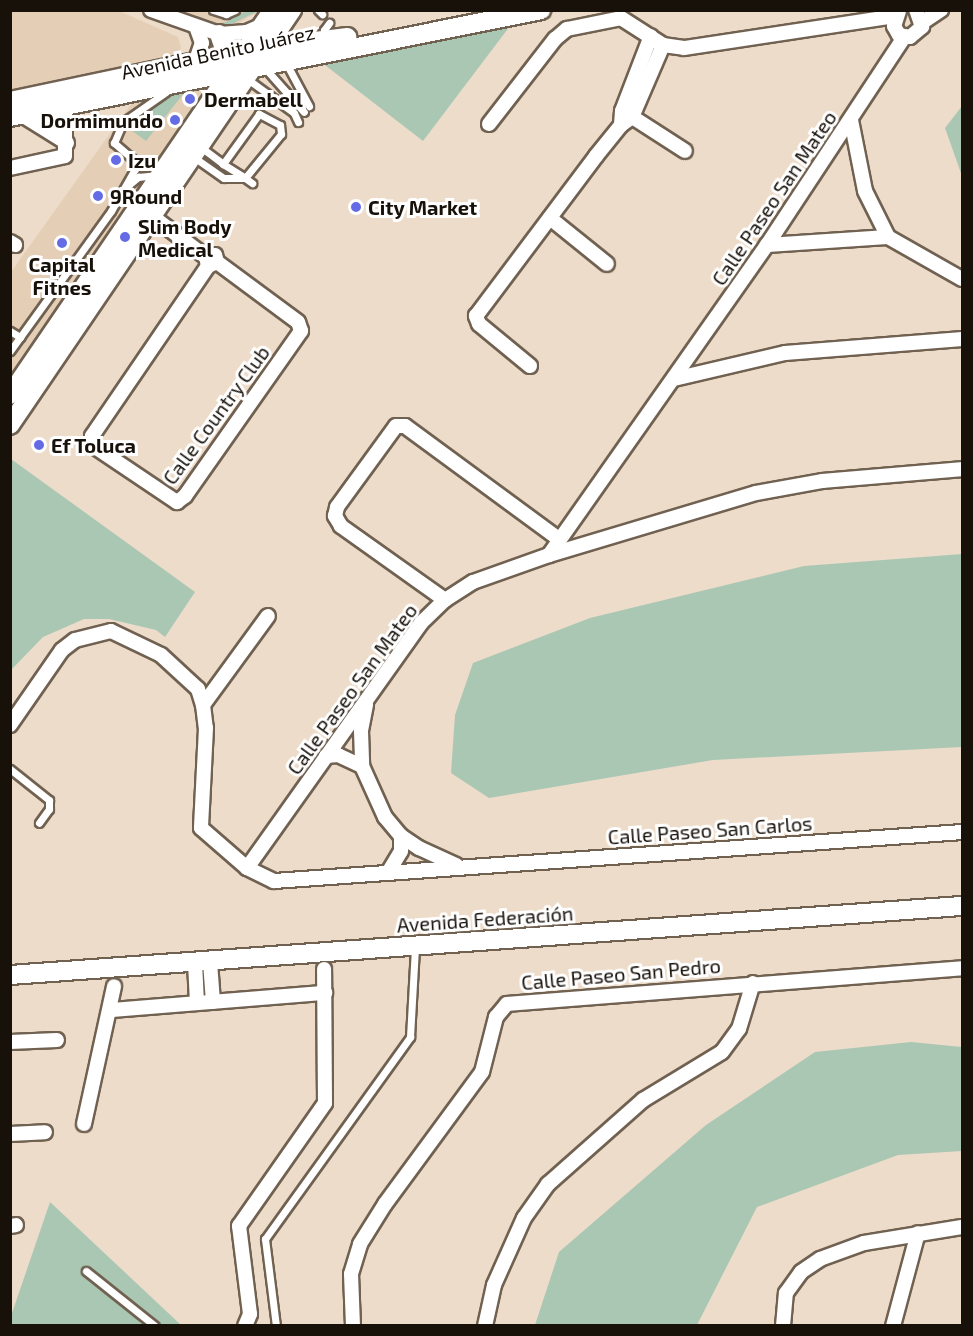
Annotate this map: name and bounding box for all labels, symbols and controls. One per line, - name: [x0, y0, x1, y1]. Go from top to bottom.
- street label: Avenida Benito Juárez: [119, 20, 317, 84]
- place label: Dermabell: [204, 87, 303, 111]
- marker: Dermabell: [181, 90, 199, 108]
- street label: Calle Paseo San Mateo: [707, 106, 841, 290]
- place label: Dormimundo: [41, 108, 163, 132]
- marker: Dormimundo: [168, 113, 182, 127]
- place label: Izu: [128, 148, 156, 172]
- marker: Izu: [109, 153, 123, 167]
- place label: 9Round: [110, 184, 182, 208]
- marker: 9Round: [91, 189, 105, 203]
- place label: City Market: [368, 195, 478, 219]
- marker: City Market: [349, 200, 363, 214]
- place label: Slim Body Medical: [138, 214, 232, 261]
- marker: Slim Body Medical: [116, 228, 134, 246]
- marker: Capital Fitnes: [55, 236, 69, 250]
- place label: Capital Fitnes: [29, 252, 95, 299]
- street label: Calle Country Club: [157, 341, 275, 489]
- place label: Ef Toluca: [51, 433, 137, 457]
- marker: Ef Toluca: [32, 438, 46, 452]
- street label: Calle Paseo San Mateo: [282, 599, 422, 779]
- street label: Calle Paseo San Carlos: [607, 811, 813, 849]
- street label: Avenida Federación: [396, 901, 574, 937]
- street label: Calle Paseo San Pedro: [520, 953, 722, 995]

